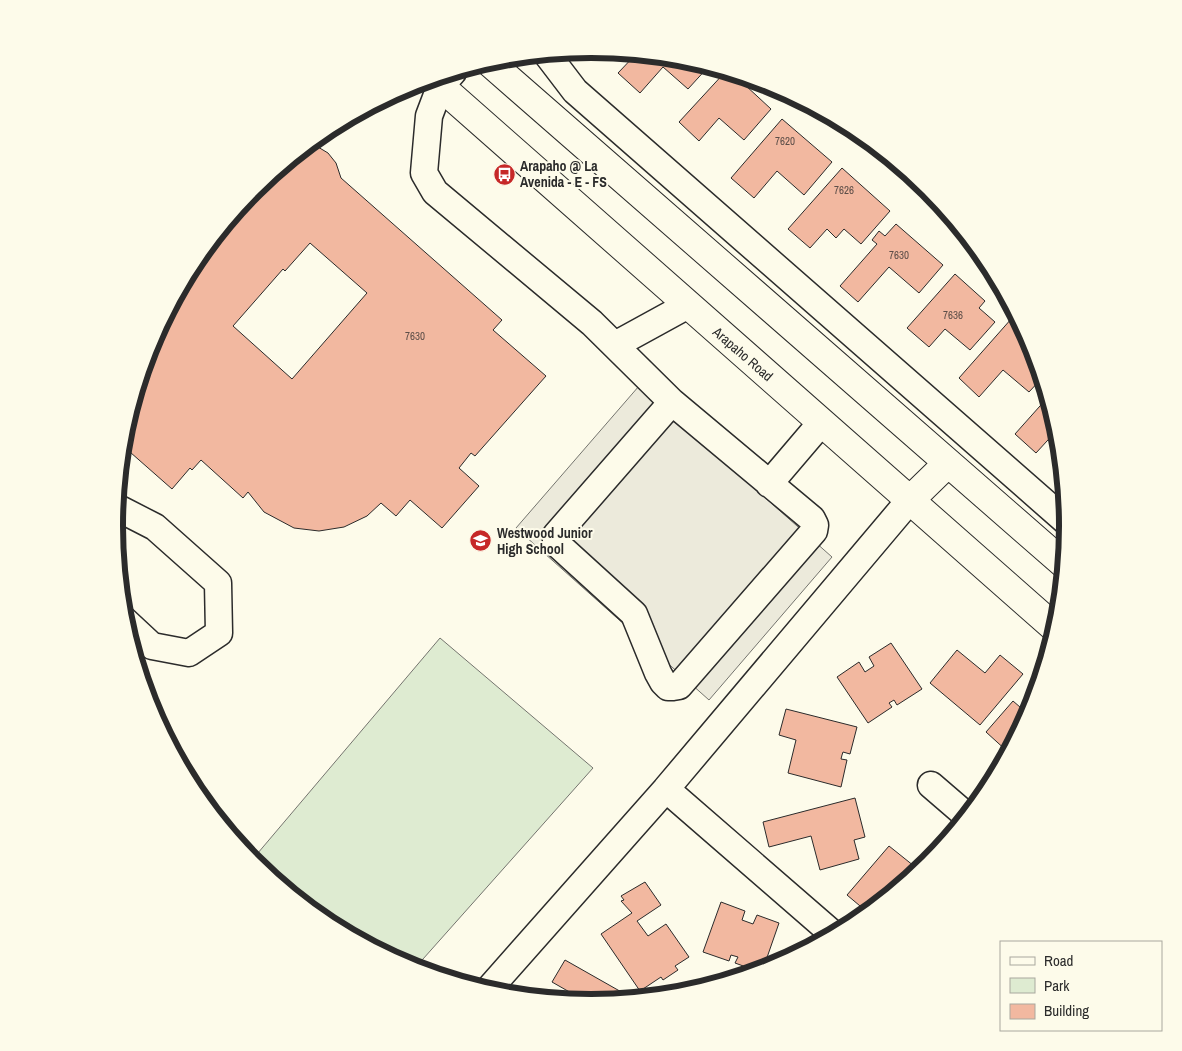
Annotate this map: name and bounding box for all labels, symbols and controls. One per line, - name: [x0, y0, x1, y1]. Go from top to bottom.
- house number: 7620: [775, 134, 795, 148]
- place label: Arapaho @ La Avenida - E - FS: [520, 157, 607, 191]
- bus stop icon: Arapaho @ La Avenida - E - FS: [492, 162, 516, 186]
- house number: 7626: [834, 183, 854, 197]
- house number: 7630: [889, 248, 909, 262]
- house number: 7636: [943, 308, 963, 322]
- street label: Arapaho Road: [708, 322, 777, 385]
- house number: 7630: [405, 329, 425, 343]
- place label: Westwood Junior High School: [497, 524, 593, 558]
- school or university icon: Westwood Junior High School: [469, 529, 493, 553]
- legend: [1000, 941, 1162, 1031]
- text: Road: [1044, 950, 1073, 971]
- text: Park: [1044, 975, 1070, 996]
- text: Building: [1044, 1000, 1089, 1021]

